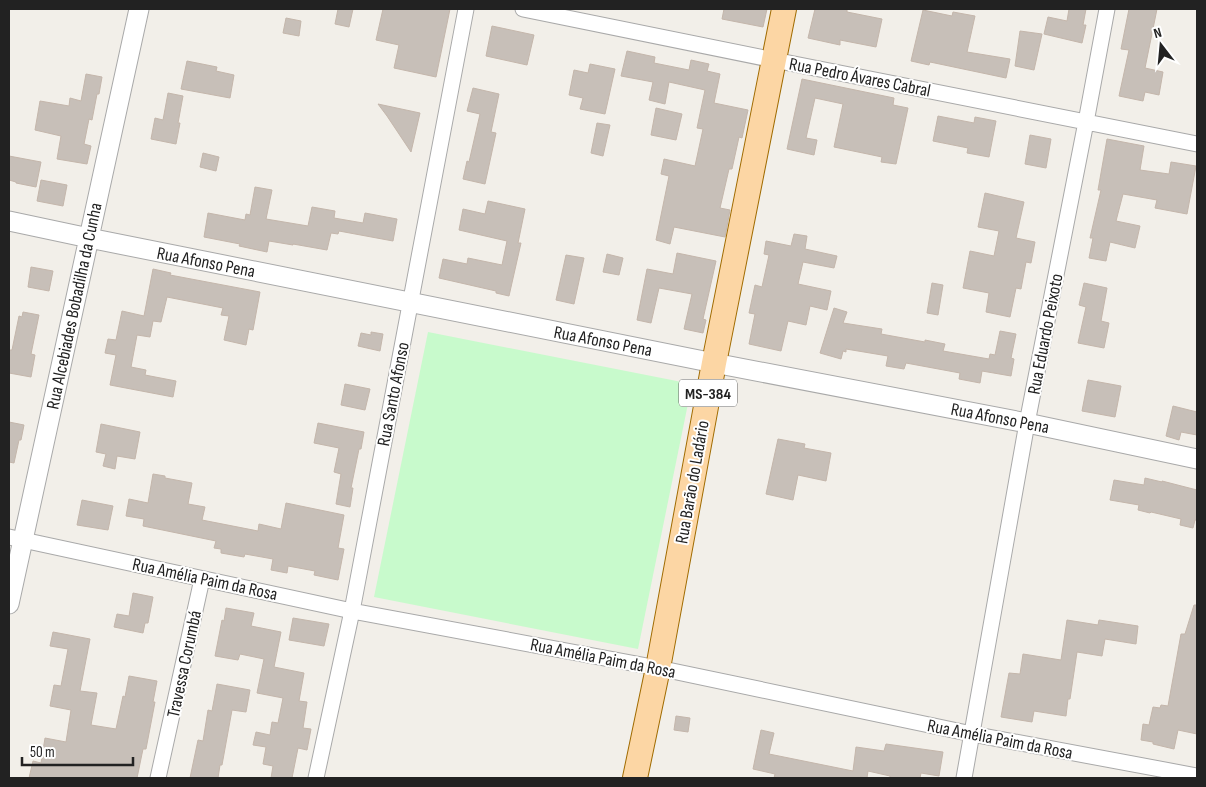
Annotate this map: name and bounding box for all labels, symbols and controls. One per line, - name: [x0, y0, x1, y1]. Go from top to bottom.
- north arrow: [1136, 20, 1186, 70]
- text: N: [1152, 24, 1163, 42]
- street label: Rua Pedro Ávares Cabral: [787, 53, 932, 102]
- street label: Rua Alcebiades Bobadilha da Cunha: [42, 201, 107, 411]
- street label: Rua Afonso Pena: [155, 243, 257, 282]
- street label: Rua Eduardo Peixoto: [1023, 272, 1067, 396]
- street label: Rua Afonso Pena: [552, 322, 654, 361]
- street label: Rua Santo Afonso: [373, 340, 414, 448]
- road number: MS-384: [679, 379, 737, 406]
- street label: Rua Afonso Pena: [949, 399, 1051, 438]
- street label: Rua Barão do Ladário: [671, 419, 714, 545]
- street label: Rua Amélia Paim da Rosa: [131, 554, 279, 605]
- street label: Travessa Corumbá: [163, 609, 206, 720]
- street label: Rua Amélia Paim da Rosa: [528, 634, 677, 683]
- street label: Rua Amélia Paim da Rosa: [925, 715, 1074, 764]
- scale bar: [22, 734, 134, 766]
- text: 50 m: [30, 743, 55, 762]

